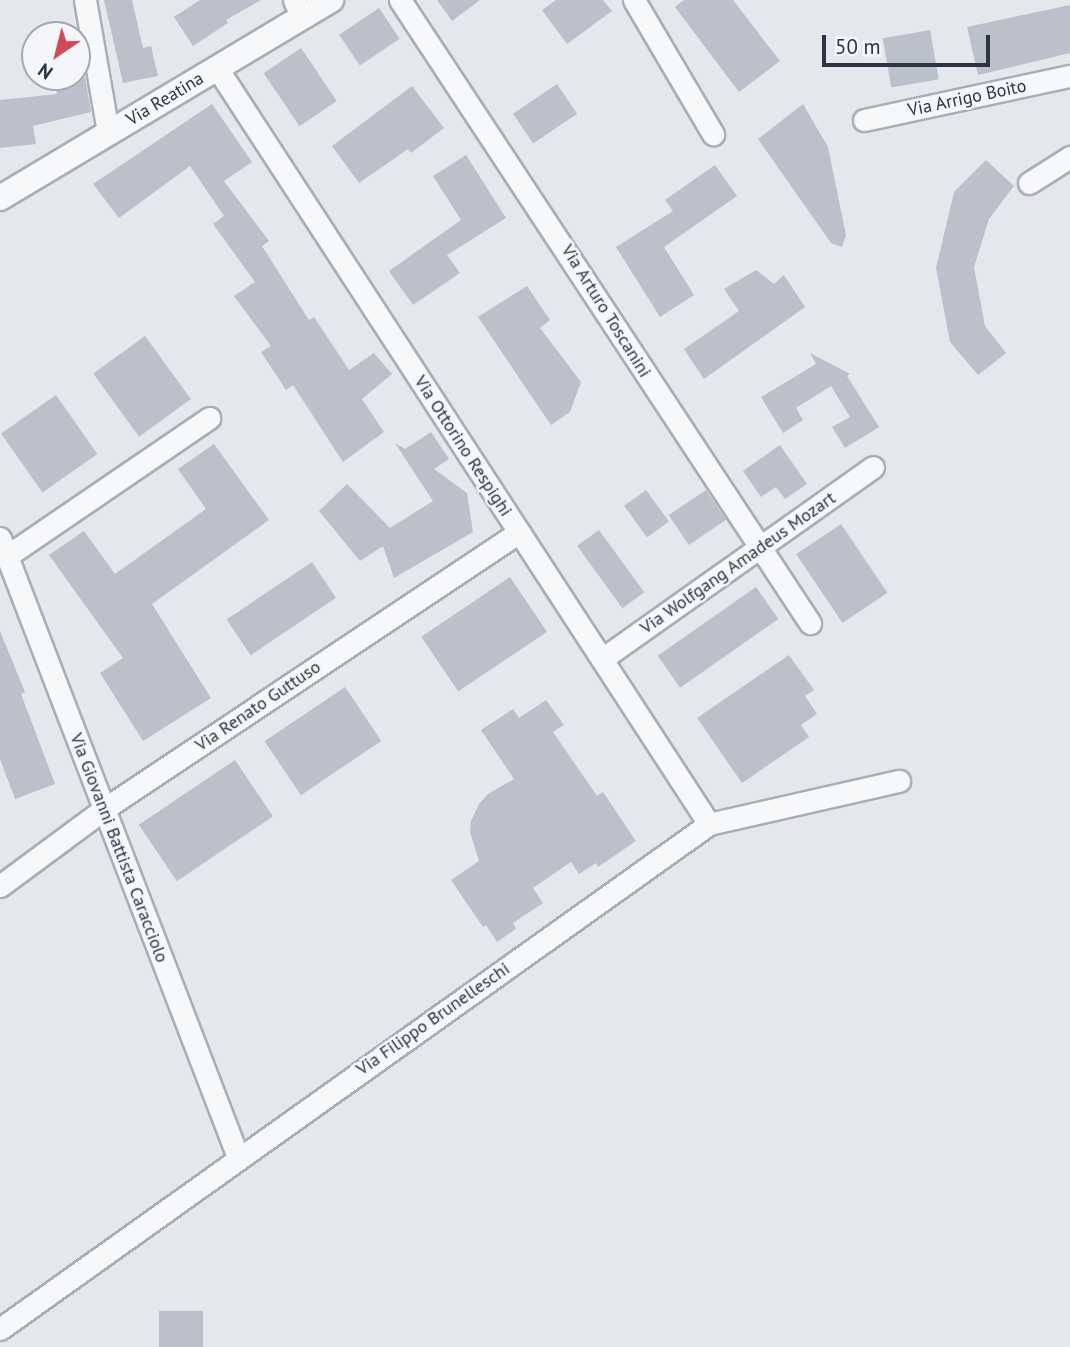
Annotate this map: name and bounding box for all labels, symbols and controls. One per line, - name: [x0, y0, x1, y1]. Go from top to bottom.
- north arrow: [21, 21, 91, 91]
- scale bar: [825, 21, 993, 65]
- text: 50 m: [835, 33, 881, 60]
- text: N: [33, 58, 57, 85]
- street label: Via Reatina: [122, 67, 208, 131]
- street label: Via Arrigo Boito: [906, 75, 1028, 121]
- street label: Via Arturo Toscanini: [556, 240, 656, 382]
- street label: Via Ottorino Respighi: [409, 372, 517, 520]
- street label: Via Wolfgang Amadeus Mozart: [636, 487, 840, 639]
- street label: Via Renato Guttuso: [191, 656, 325, 756]
- street label: Via Giovanni Battista Caracciolo: [65, 730, 173, 966]
- street label: Via Filippo Brunelleschi: [352, 958, 514, 1080]

